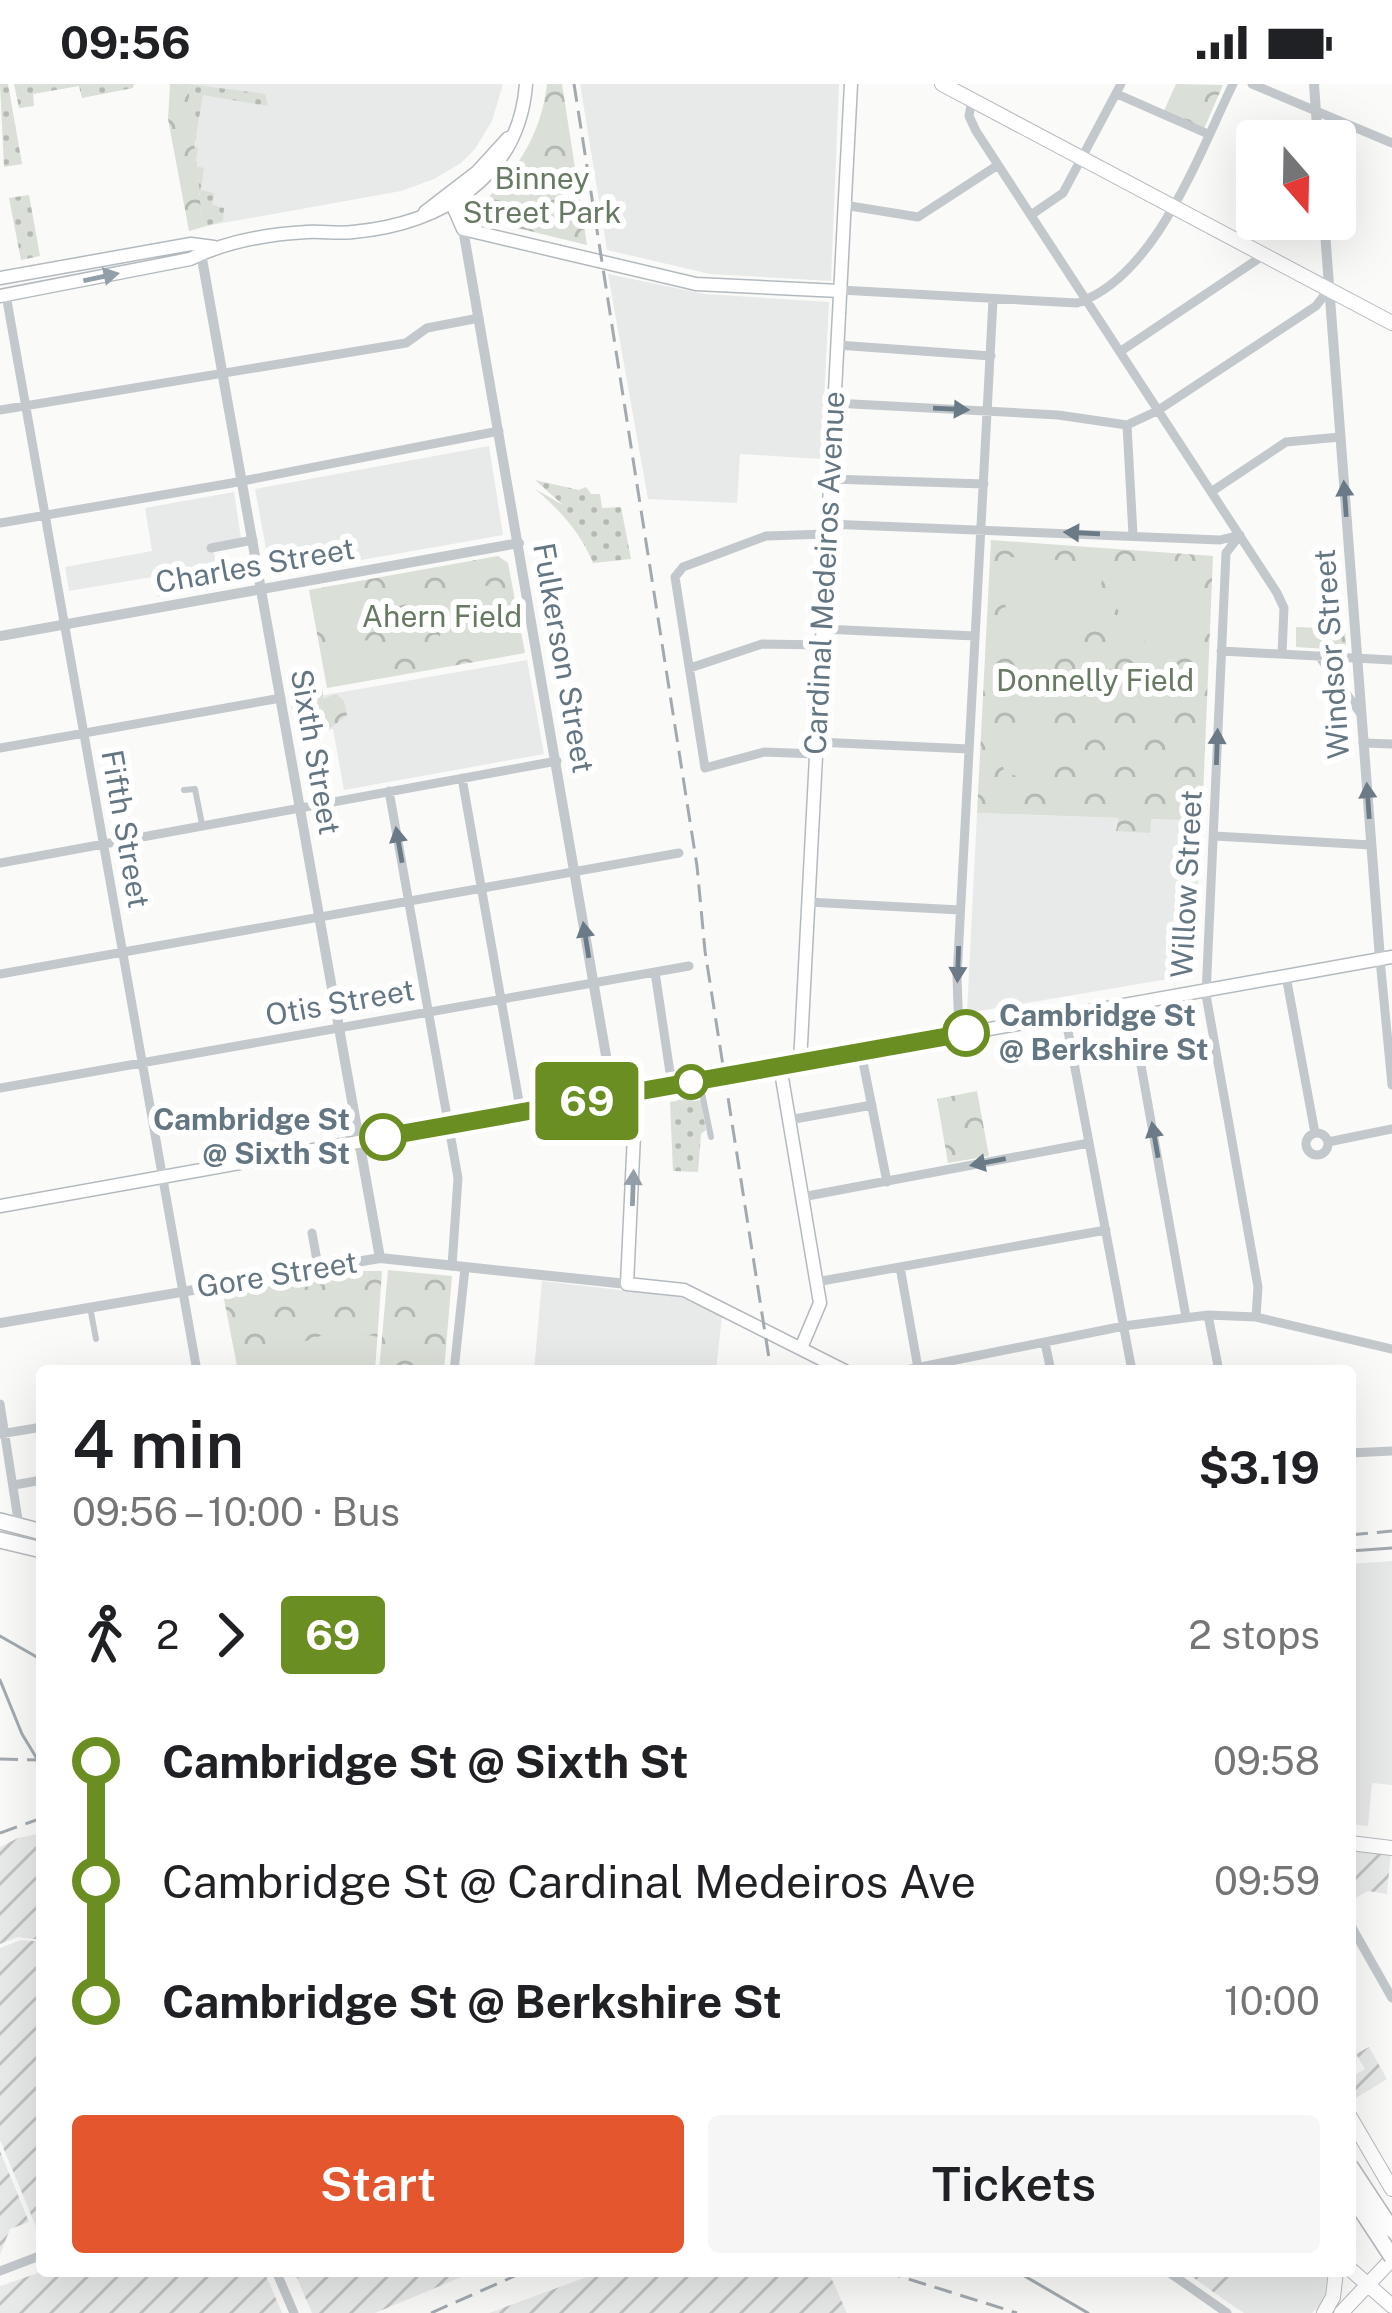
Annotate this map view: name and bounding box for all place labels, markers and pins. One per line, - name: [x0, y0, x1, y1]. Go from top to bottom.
- place label: Cambridge St @ Berkshire St: [999, 997, 1209, 1067]
- marker: Cambridge St @ Berkshire St: [944, 1011, 988, 1055]
- unlabelled marker: [675, 1066, 707, 1098]
- place label: Cambridge St @ Sixth St: [153, 1101, 350, 1171]
- marker: Cambridge St @ Sixth St: [361, 1115, 405, 1159]

